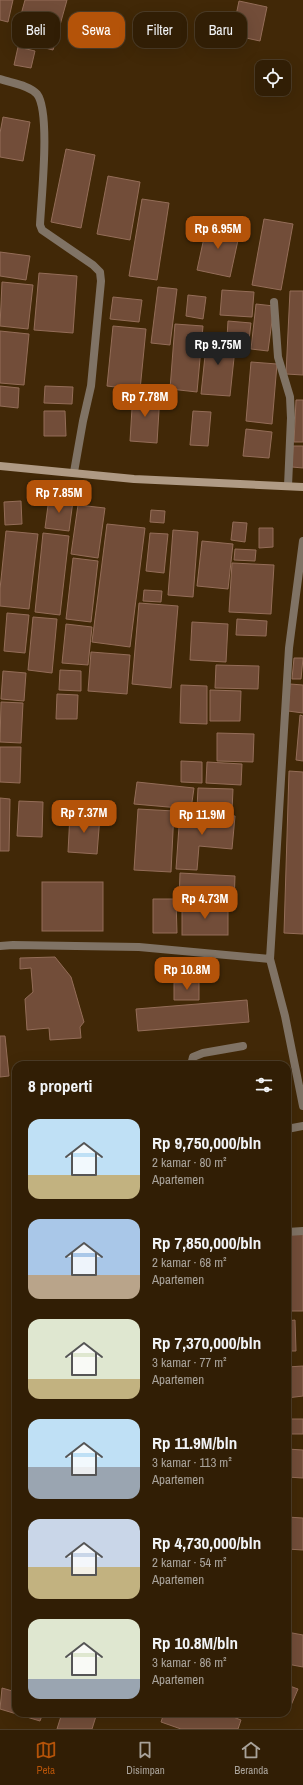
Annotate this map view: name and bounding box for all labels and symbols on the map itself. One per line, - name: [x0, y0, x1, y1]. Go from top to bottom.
- pin: Rp 6.95M: [177, 216, 259, 250]
- pin: Rp 9.75M: [177, 332, 259, 366]
- pin: Rp 7.78M: [104, 384, 186, 418]
- pin: Rp 7.85M: [18, 480, 100, 514]
- pin: Rp 7.37M: [43, 800, 125, 834]
- pin: Rp 11.9M: [161, 802, 243, 836]
- pin: Rp 4.73M: [164, 886, 246, 920]
- pin: Rp 10.8M: [146, 957, 228, 991]

